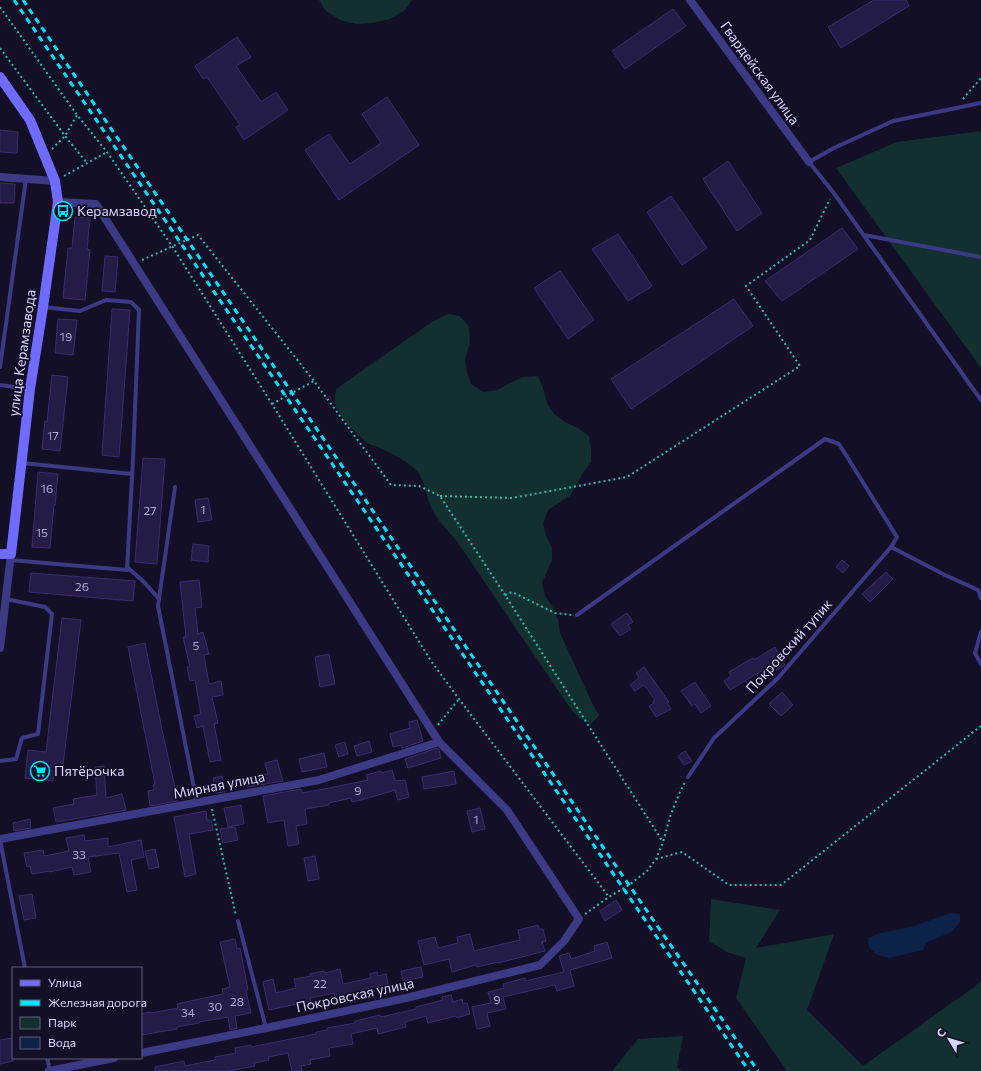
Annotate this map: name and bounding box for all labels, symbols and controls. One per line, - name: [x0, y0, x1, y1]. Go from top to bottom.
- street label: Гвардейская улица: [717, 18, 804, 128]
- bus stop icon: Керамзавод: [52, 200, 74, 222]
- place label: Керамзавод: [77, 202, 157, 219]
- street label: улица Керамзавода: [4, 288, 39, 417]
- house number: 19: [60, 329, 72, 343]
- house number: 17: [47, 428, 59, 442]
- house number: 16: [41, 481, 53, 495]
- house number: 1: [200, 502, 206, 516]
- house number: 27: [144, 503, 156, 517]
- house number: 15: [36, 525, 48, 539]
- house number: 26: [75, 579, 89, 593]
- street label: Покровский тупик: [742, 595, 836, 696]
- house number: 5: [193, 638, 200, 652]
- supermarket icon: Пятёрочка: [29, 760, 51, 782]
- place label: Пятёрочка: [54, 762, 124, 779]
- street label: Мирная улица: [172, 767, 266, 802]
- house number: 9: [354, 783, 362, 797]
- house number: 1: [473, 812, 479, 826]
- house number: 33: [72, 847, 86, 861]
- legend: [12, 967, 142, 1059]
- street label: Покровская улица: [294, 974, 415, 1015]
- text: Улица: [48, 975, 82, 989]
- house number: 22: [313, 976, 327, 990]
- house number: 9: [493, 992, 501, 1006]
- house number: 28: [230, 994, 244, 1008]
- text: Железная дорога: [48, 995, 147, 1009]
- house number: 30: [208, 999, 223, 1013]
- house number: 34: [181, 1005, 195, 1019]
- text: Парк: [48, 1015, 77, 1029]
- north arrow: [929, 1019, 969, 1059]
- text: С: [933, 1025, 948, 1040]
- text: Вода: [48, 1035, 76, 1049]

